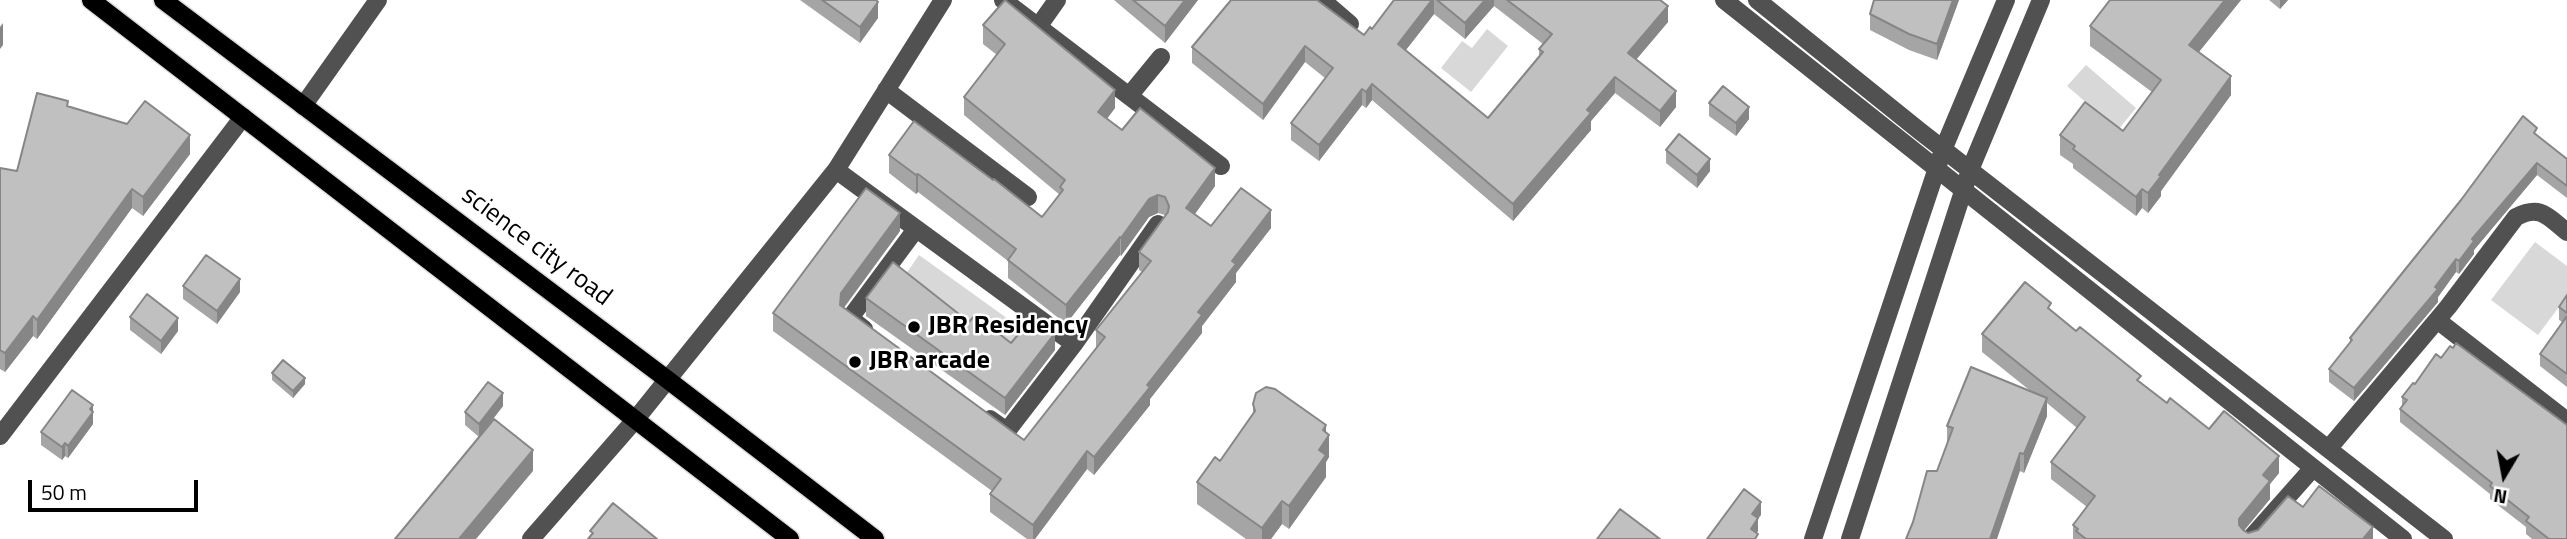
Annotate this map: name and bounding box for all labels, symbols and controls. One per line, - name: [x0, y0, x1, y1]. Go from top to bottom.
- street label: science city road: [455, 180, 617, 314]
- place label: JBR Residency: [928, 311, 1088, 343]
- marker: JBR Residency: [906, 319, 922, 335]
- place label: JBR arcade: [869, 346, 990, 378]
- marker: JBR arcade: [847, 354, 863, 370]
- north arrow: [2469, 441, 2539, 511]
- scale bar: [32, 466, 201, 510]
- text: 50 m: [41, 476, 87, 508]
- text: N: [2491, 482, 2509, 513]

